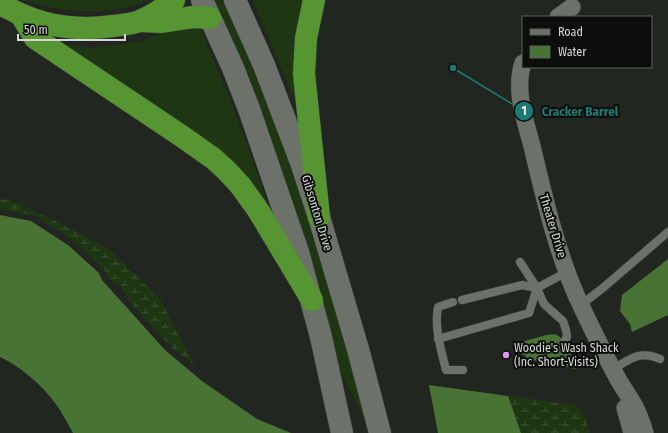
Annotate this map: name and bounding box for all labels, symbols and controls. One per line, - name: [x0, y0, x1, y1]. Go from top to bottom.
- scale bar: [18, 16, 125, 42]
- legend: [522, 16, 652, 68]
- text: 50 m: [24, 23, 48, 37]
- text: Road: [558, 25, 583, 39]
- text: Water: [558, 45, 587, 59]
- callout: Cracker Barrel: [514, 99, 627, 124]
- text: 1: [521, 104, 527, 118]
- text: Cracker Barrel: [542, 104, 619, 119]
- street label: Gibsonton Drive: [299, 173, 335, 253]
- street label: Theater Drive: [537, 193, 569, 260]
- place label: Woodie's Wash Shack (Inc. Short-Visits): [514, 341, 619, 369]
- marker: Woodie's Wash Shack (Inc. Short-Visits): [501, 350, 511, 360]

